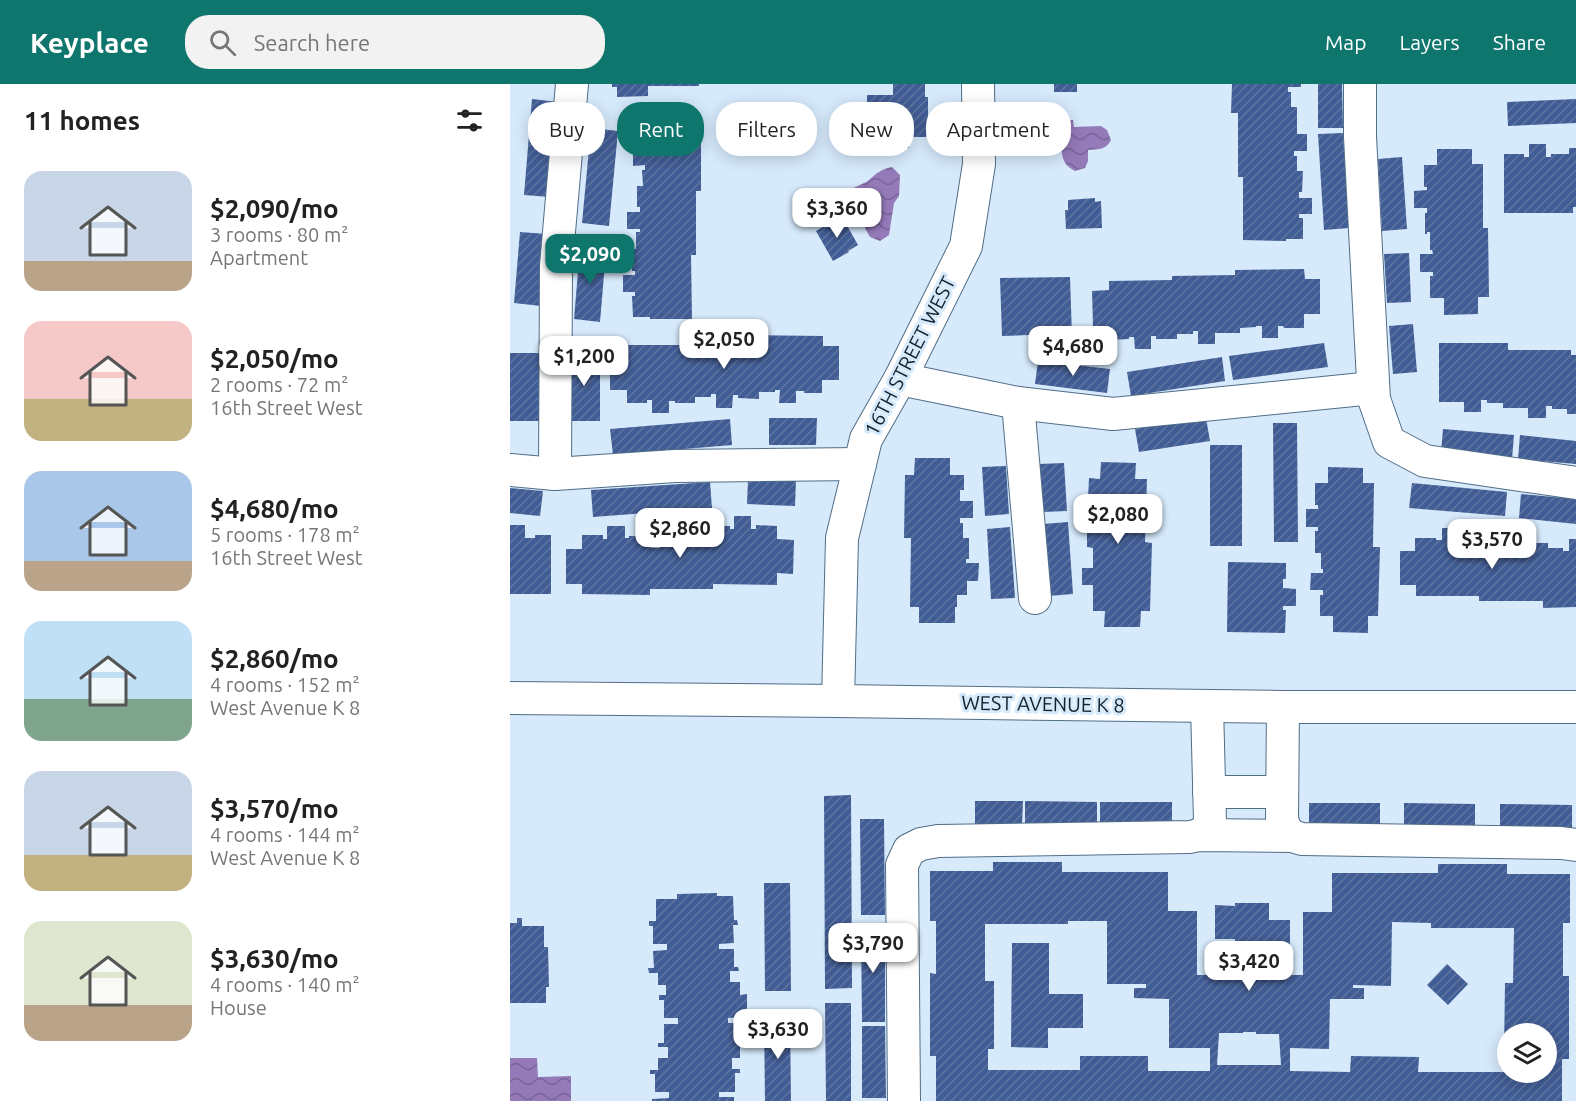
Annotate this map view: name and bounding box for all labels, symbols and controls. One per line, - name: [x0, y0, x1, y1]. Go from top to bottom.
- search box: [185, 15, 605, 69]
- icon: search: [206, 26, 239, 59]
- text: Keyplace: [30, 27, 149, 58]
- text: Search here: [254, 30, 370, 55]
- text: Map: [1325, 30, 1366, 54]
- text: Layers: [1399, 30, 1460, 54]
- text: Share: [1493, 30, 1546, 54]
- chip: Buy: [528, 102, 605, 156]
- chip: Rent: [617, 102, 704, 156]
- chip: Filters: [716, 102, 817, 156]
- chip: New: [829, 102, 914, 156]
- chip: Apartment: [926, 102, 1071, 156]
- icon: filters: [453, 104, 486, 137]
- text: 11 homes: [24, 106, 140, 135]
- pin: $3,360: [788, 188, 886, 239]
- text: $2,090/mo: [210, 194, 339, 223]
- icon: home: [72, 195, 144, 267]
- text: $3,360: [806, 196, 868, 219]
- text: 3 rooms · 80 m²: [210, 223, 348, 246]
- pin: $2,090: [541, 234, 639, 285]
- text: $2,090: [559, 242, 621, 265]
- text: Apartment: [210, 246, 308, 269]
- street label: 16TH STREET WEST: [859, 272, 960, 439]
- pin: $2,050: [675, 319, 773, 370]
- pin: $4,680: [1024, 326, 1122, 377]
- text: $2,050: [693, 327, 755, 350]
- text: $4,680: [1042, 334, 1104, 357]
- pin: $1,200: [535, 336, 633, 387]
- text: $2,050/mo: [210, 344, 339, 373]
- text: $1,200: [553, 344, 615, 367]
- icon: home: [72, 345, 144, 417]
- text: 2 rooms · 72 m²: [210, 373, 348, 396]
- text: 16th Street West: [210, 396, 363, 419]
- text: $4,680/mo: [210, 494, 339, 523]
- pin: $2,080: [1069, 494, 1167, 545]
- icon: home: [72, 495, 144, 567]
- text: $2,080: [1087, 502, 1149, 525]
- pin: $2,860: [631, 508, 729, 559]
- text: $2,860: [649, 516, 711, 539]
- pin: $3,570: [1443, 519, 1541, 570]
- text: 5 rooms · 178 m²: [210, 523, 360, 546]
- text: $3,570: [1461, 527, 1523, 550]
- text: 16th Street West: [210, 546, 363, 569]
- text: $2,860/mo: [210, 644, 339, 673]
- icon: home: [72, 645, 144, 717]
- text: 4 rooms · 152 m²: [210, 673, 360, 696]
- street label: WEST AVENUE K 8: [961, 691, 1125, 716]
- text: West Avenue K 8: [210, 696, 360, 719]
- text: $3,570/mo: [210, 794, 339, 823]
- icon: home: [72, 795, 144, 867]
- text: 4 rooms · 144 m²: [210, 823, 360, 846]
- text: West Avenue K 8: [210, 846, 360, 869]
- pin: $3,790: [824, 923, 922, 974]
- text: $3,790: [842, 931, 904, 954]
- pin: $3,420: [1200, 941, 1298, 992]
- text: $3,630/mo: [210, 944, 339, 973]
- icon: home: [72, 945, 144, 1017]
- text: $3,420: [1218, 949, 1280, 972]
- text: 4 rooms · 140 m²: [210, 973, 360, 996]
- text: House: [210, 996, 267, 1019]
- pin: $3,630: [729, 1009, 827, 1060]
- text: $3,630: [747, 1017, 809, 1040]
- map controls: [1497, 1023, 1557, 1083]
- button: layers: [1497, 1023, 1557, 1083]

